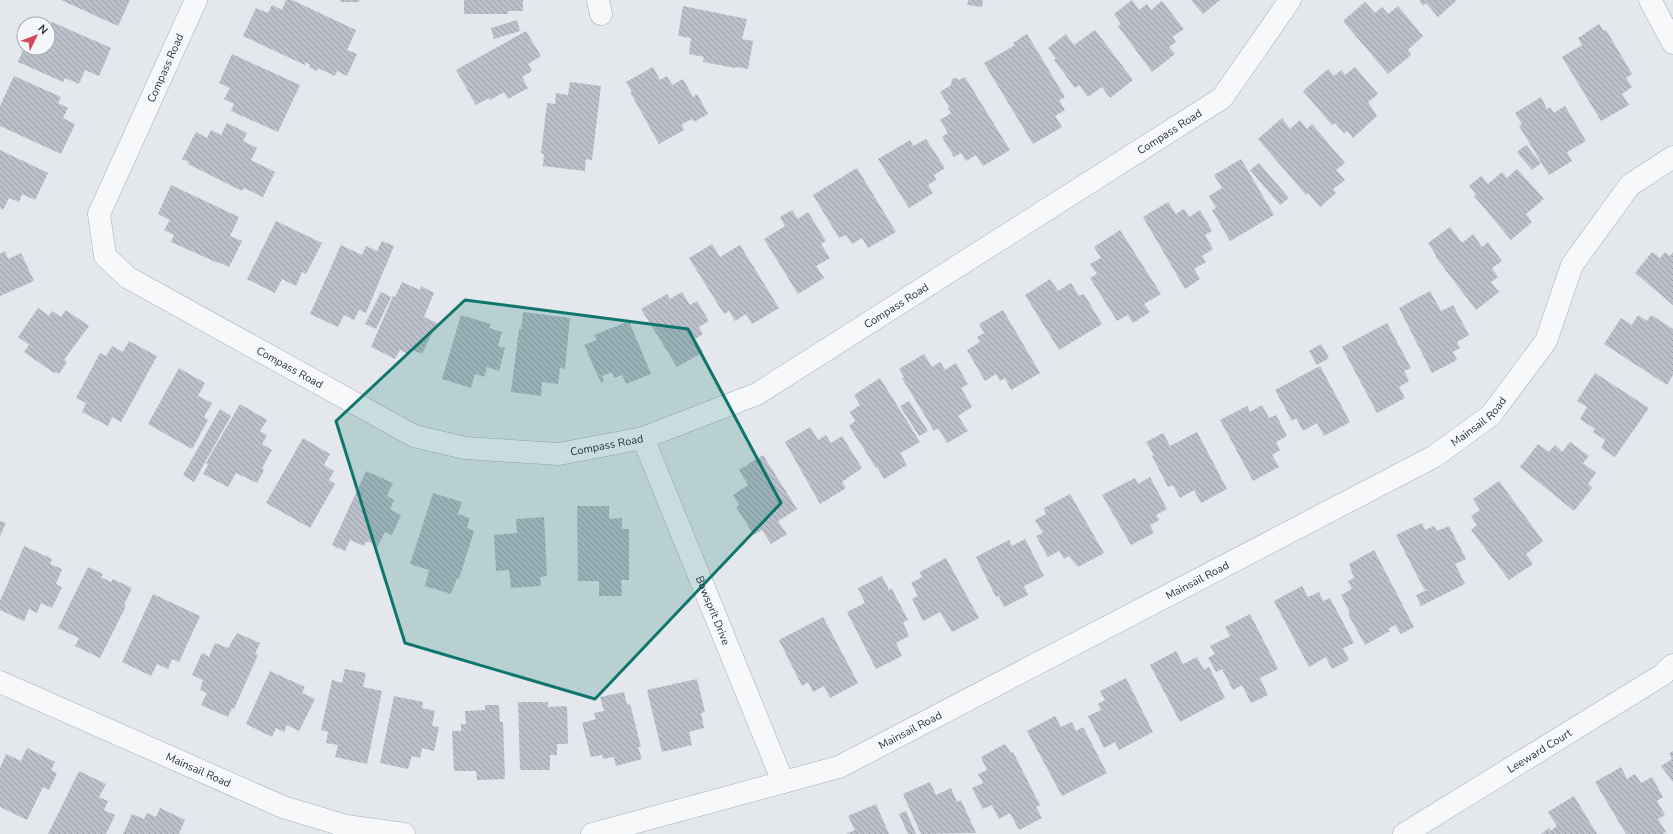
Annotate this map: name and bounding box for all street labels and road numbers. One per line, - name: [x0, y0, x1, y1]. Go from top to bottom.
- street label: Compass Road: [144, 31, 187, 105]
- street label: Compass Road: [1134, 106, 1205, 158]
- street label: Compass Road: [861, 280, 931, 332]
- street label: Compass Road: [254, 343, 326, 392]
- street label: Mainsail Road: [1448, 394, 1510, 450]
- street label: Compass Road: [569, 431, 644, 460]
- street label: Mainsail Road: [1163, 558, 1232, 603]
- street label: Bowsprit Drive: [692, 574, 734, 648]
- street label: Mainsail Road: [876, 708, 944, 753]
- street label: Leeward Court: [1505, 725, 1575, 777]
- street label: Mainsail Road: [163, 749, 233, 791]

